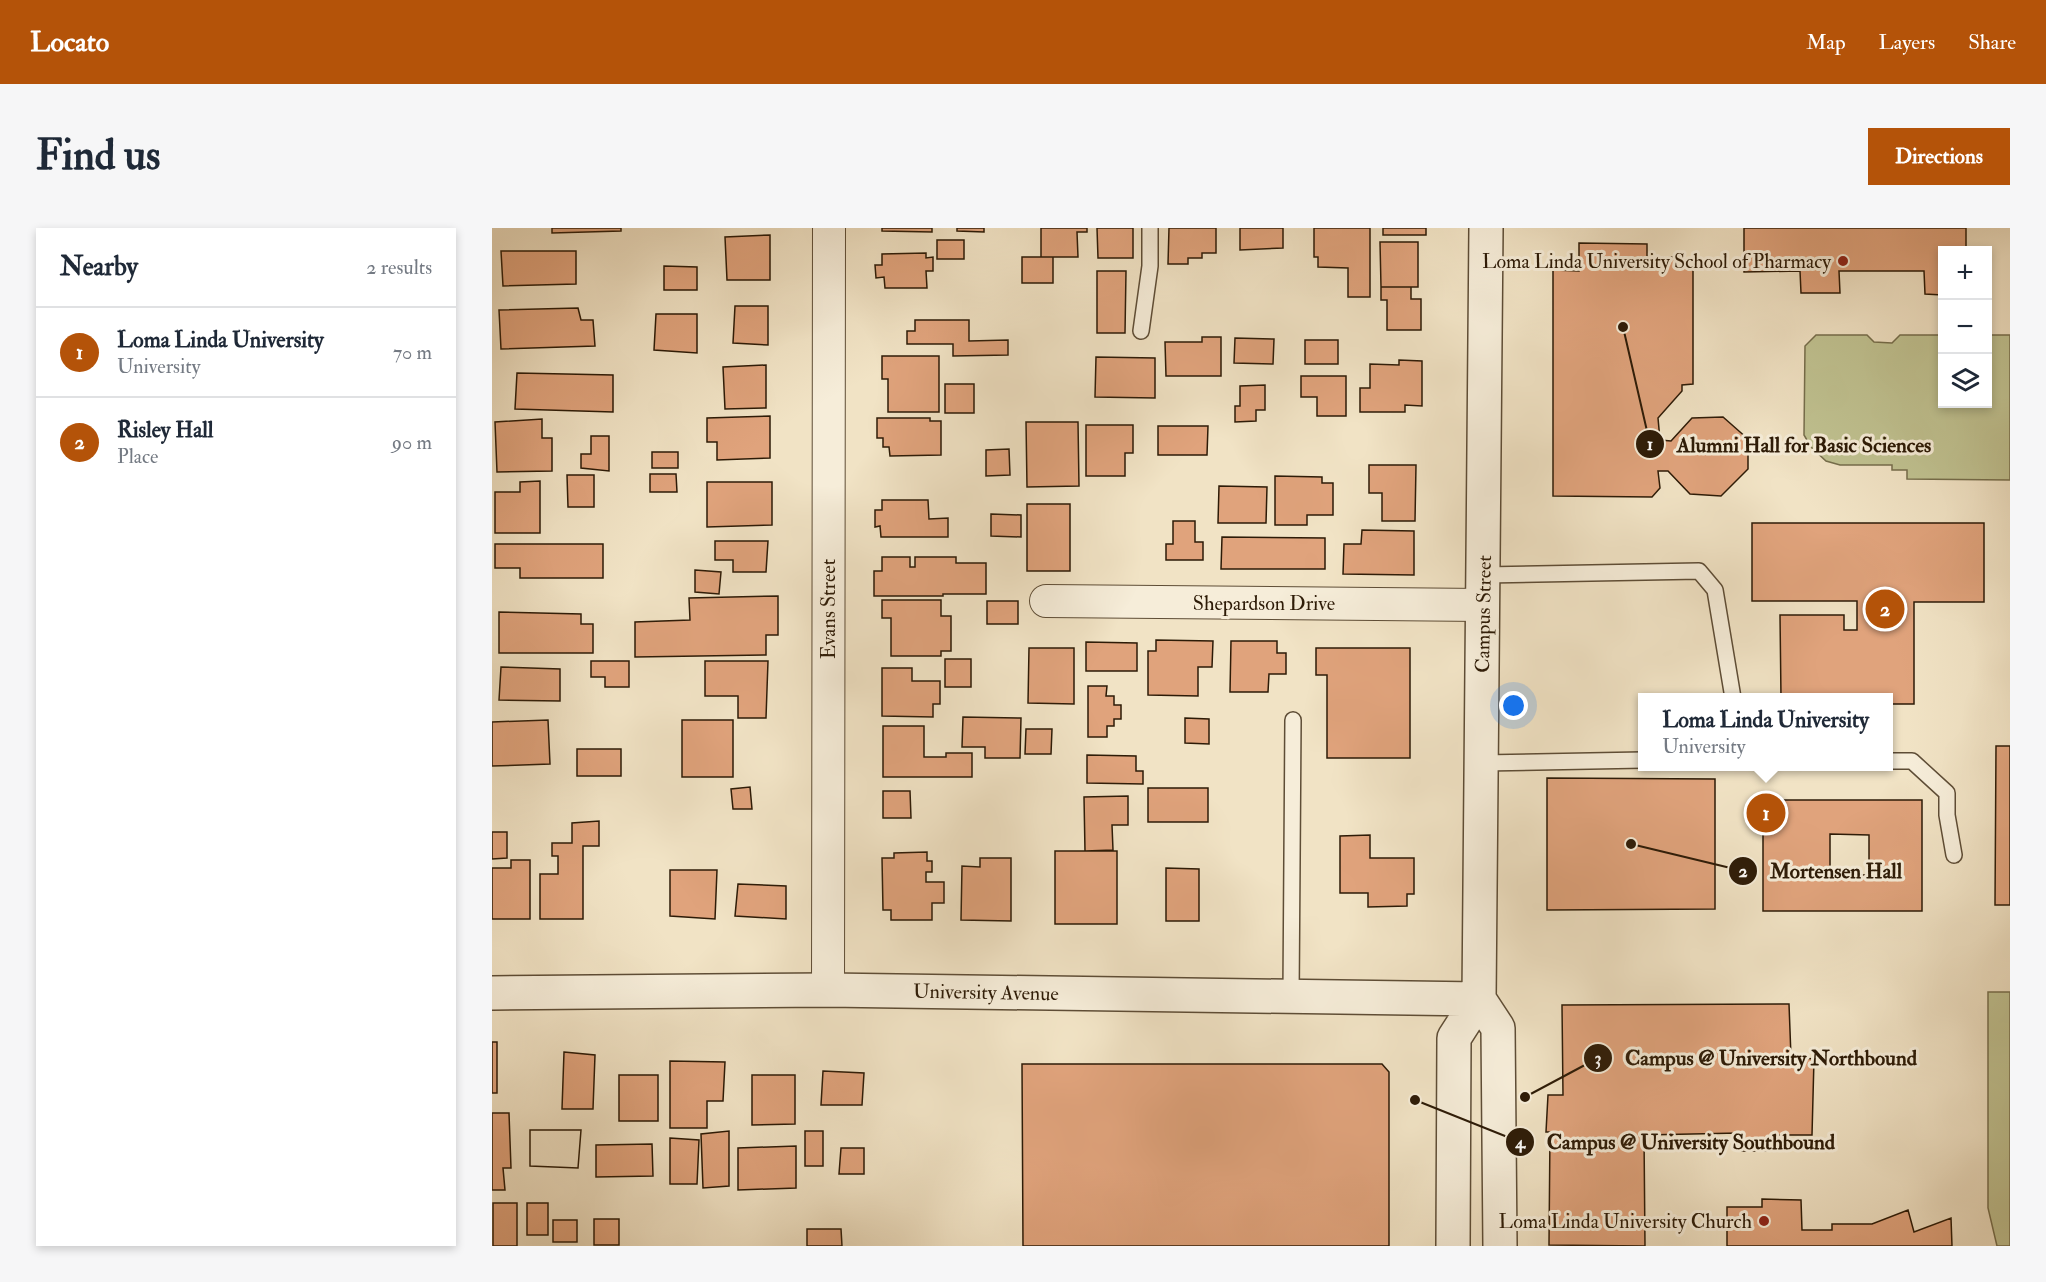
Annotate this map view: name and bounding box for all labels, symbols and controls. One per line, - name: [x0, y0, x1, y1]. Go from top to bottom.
- text: Locato: [30, 25, 109, 60]
- text: Map: [1806, 29, 1846, 56]
- text: Layers: [1879, 29, 1935, 56]
- text: Share: [1968, 29, 2016, 56]
- button: Directions: [1868, 128, 2010, 185]
- text: Find us: [36, 130, 160, 182]
- map controls: [1938, 246, 1992, 408]
- button: +: [1938, 246, 1992, 300]
- place label: Loma Linda University School of Pharmacy: [1482, 249, 1832, 274]
- text: Nearby: [60, 251, 138, 283]
- marker: Loma Linda University School of Pharmacy: [1836, 254, 1850, 268]
- text: 2 results: [366, 255, 432, 280]
- button: −: [1938, 300, 1992, 354]
- text: Loma Linda University: [117, 326, 324, 354]
- text: 1: [76, 340, 83, 365]
- text: 70 m: [393, 340, 432, 365]
- text: University: [117, 354, 200, 379]
- button: layers: [1938, 354, 1992, 408]
- text: Risley Hall: [117, 416, 214, 444]
- callout: Alumni Hall for Basic Sciences: [1635, 425, 1943, 464]
- text: 2: [74, 430, 85, 455]
- text: 90 m: [392, 430, 432, 455]
- text: Alumni Hall for Basic Sciences: [1676, 432, 1931, 459]
- text: 1: [1647, 433, 1653, 456]
- text: Place: [117, 444, 158, 469]
- street label: Campus Street: [1470, 554, 1498, 673]
- street label: Evans Street: [816, 558, 841, 659]
- pin: 2: [1866, 586, 1904, 632]
- street label: Shepardson Drive: [1193, 591, 1335, 617]
- your location: [1499, 691, 1528, 720]
- popup: [1638, 693, 1893, 771]
- text: Loma Linda University: [1662, 706, 1869, 734]
- text: University: [1662, 734, 1746, 759]
- pin: 1: [1746, 790, 1786, 836]
- callout: Mortensen Hall: [1728, 851, 1914, 890]
- text: Mortensen Hall: [1769, 858, 1903, 885]
- text: 2: [1738, 860, 1748, 883]
- street label: University Avenue: [913, 979, 1059, 1006]
- callout: Campus @ University Northbound: [1583, 1039, 1929, 1078]
- text: Campus @ University Northbound: [1625, 1045, 1918, 1072]
- text: 3: [1595, 1047, 1602, 1070]
- callout: Campus @ University Southbound: [1505, 1123, 1848, 1162]
- text: Campus @ University Southbound: [1547, 1129, 1836, 1156]
- text: 4: [1514, 1131, 1526, 1154]
- place label: Loma Linda University Church: [1499, 1209, 1752, 1234]
- marker: Loma Linda University Church: [1757, 1214, 1771, 1228]

